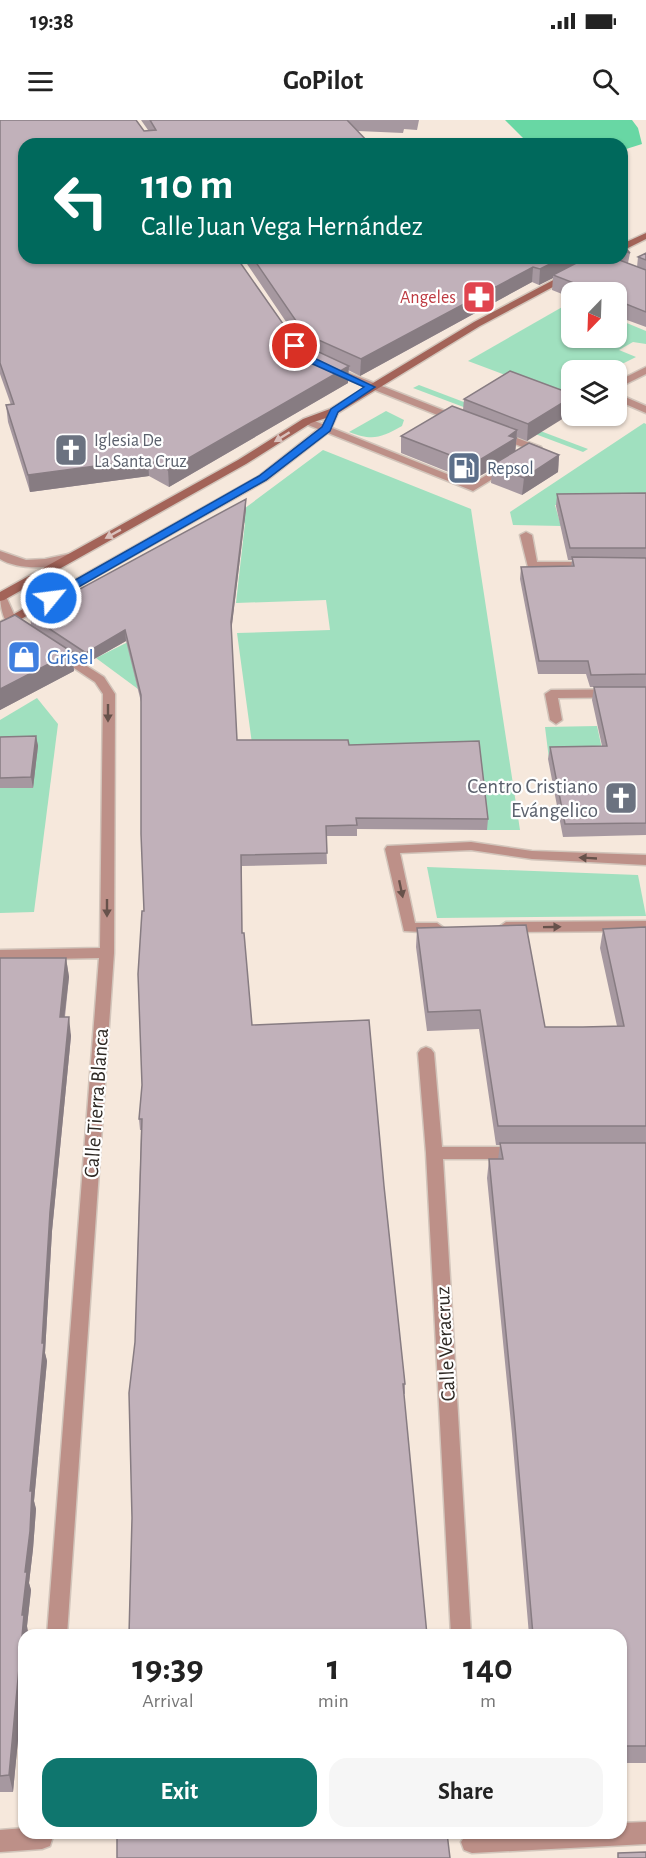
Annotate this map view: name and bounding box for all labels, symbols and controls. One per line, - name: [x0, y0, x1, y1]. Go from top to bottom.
- text: 19:38: [30, 10, 74, 32]
- icon: menu: [24, 65, 57, 98]
- icon: search: [589, 65, 622, 98]
- text: GoPilot: [283, 67, 363, 94]
- icon: left: [42, 162, 120, 240]
- text: 110 m: [141, 164, 233, 206]
- text: Calle Juan Vega Hernández: [141, 213, 423, 240]
- pharmacy icon: Angeles: [461, 279, 497, 315]
- north arrow: [561, 282, 627, 348]
- map controls: [561, 282, 627, 426]
- place label: Angeles: [400, 289, 456, 307]
- pin: [269, 320, 320, 371]
- icon: arrive: [278, 329, 311, 362]
- button: layers: [561, 360, 627, 426]
- one-way arrow: [274, 431, 290, 442]
- church icon: Iglesia De La Santa Cruz: [53, 432, 89, 468]
- place label: Iglesia De La Santa Cruz: [94, 432, 187, 471]
- fuel station icon: Repsol: [446, 450, 482, 486]
- place label: Repsol: [487, 460, 534, 478]
- one-way arrow: [105, 529, 122, 539]
- position arrow: [19, 566, 83, 630]
- shop icon: Grisel: [6, 639, 42, 675]
- place label: Grisel: [47, 647, 94, 668]
- one-way arrow: [103, 703, 113, 722]
- place label: Centro Cristiano Evángelico: [467, 776, 598, 821]
- church icon: Centro Cristiano Evángelico: [603, 780, 639, 816]
- one-way arrow: [578, 853, 597, 862]
- one-way arrow: [397, 880, 406, 899]
- one-way arrow: [102, 898, 112, 917]
- one-way arrow: [542, 922, 561, 932]
- street label: Calle Tierra Blanca: [81, 1027, 112, 1179]
- street label: Calle Veracruz: [432, 1286, 459, 1402]
- text: 19:39: [132, 1650, 204, 1686]
- text: 1: [327, 1650, 340, 1686]
- text: 140: [463, 1650, 513, 1686]
- text: Arrival: [142, 1691, 194, 1711]
- text: min: [318, 1691, 349, 1711]
- text: m: [480, 1691, 496, 1711]
- button: Exit: [42, 1758, 317, 1827]
- button: Share: [329, 1758, 603, 1827]

